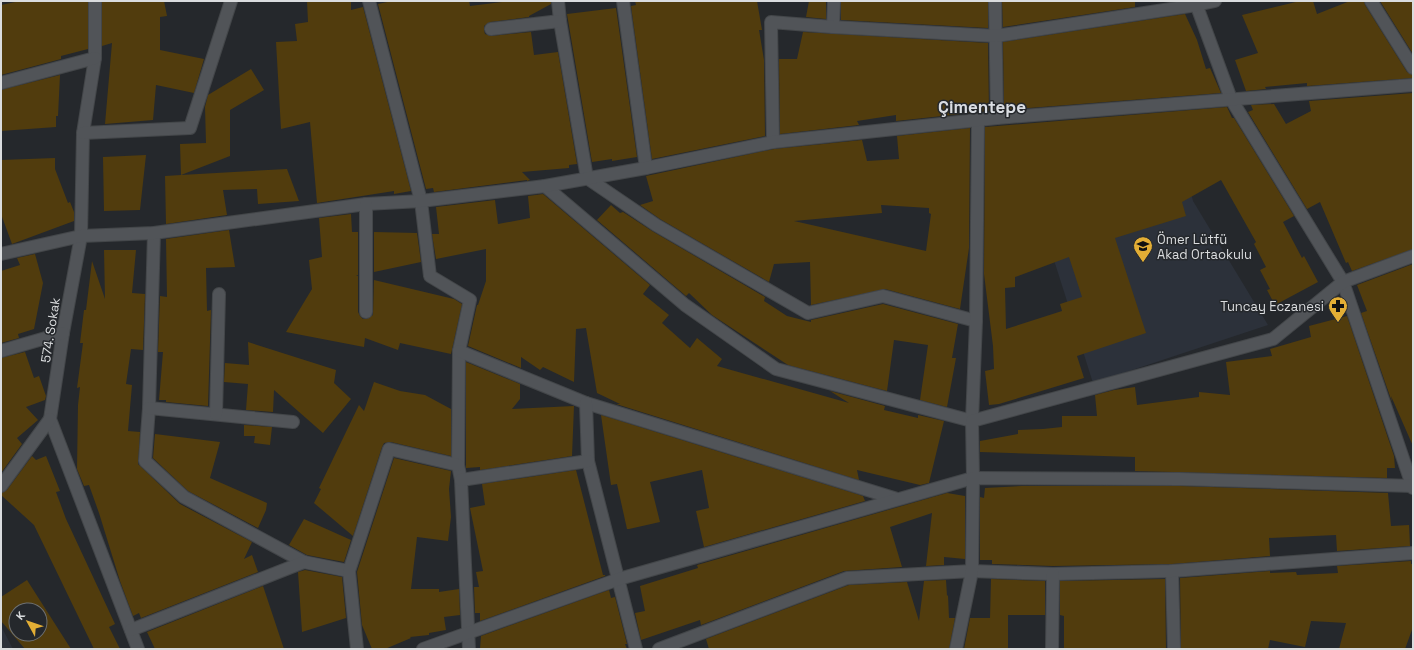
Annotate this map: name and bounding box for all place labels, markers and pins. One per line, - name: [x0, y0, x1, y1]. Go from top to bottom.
- place label: Ömer Lütfü Akad Ortaokulu: [1157, 231, 1252, 263]
- school or university icon: Ömer Lütfü Akad Ortaokulu: [1132, 235, 1154, 263]
- pharmacy icon: Tuncay Eczanesi: [1327, 295, 1349, 323]
- place label: Tuncay Eczanesi: [1220, 298, 1324, 315]

